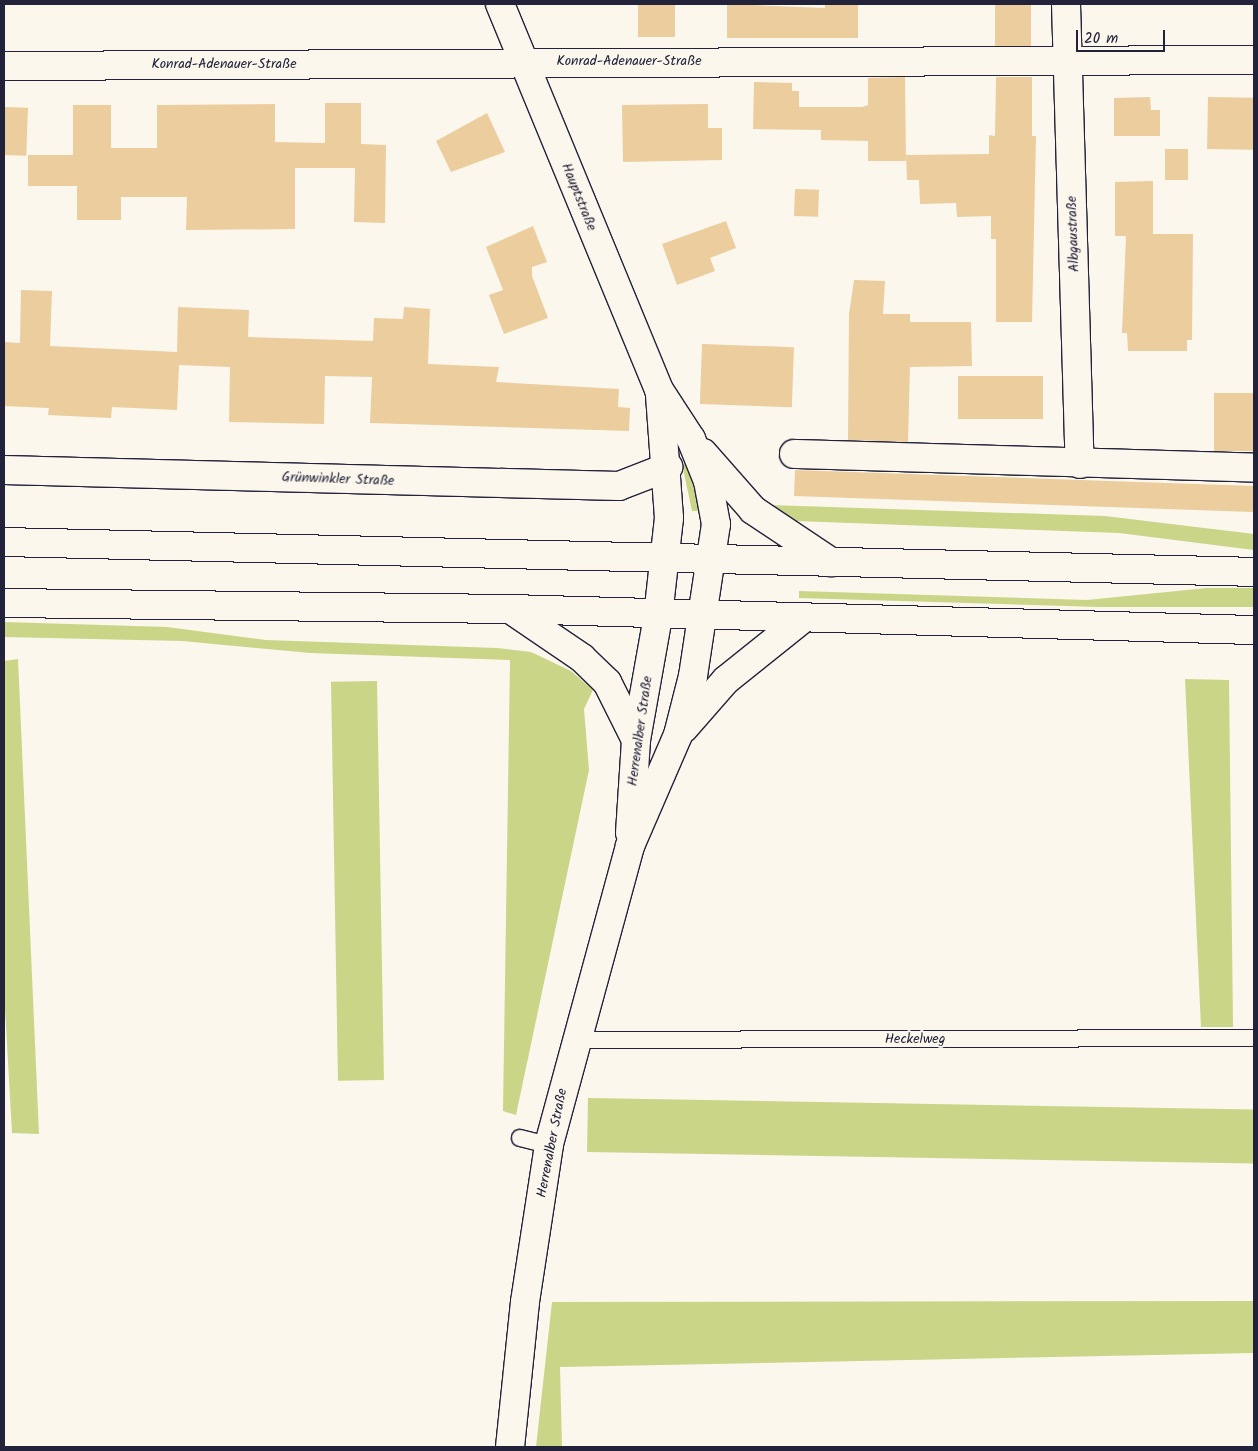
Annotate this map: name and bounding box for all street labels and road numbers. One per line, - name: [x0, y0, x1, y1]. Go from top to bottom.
- street label: Konrad-Adenauer-Straße: [556, 53, 702, 69]
- street label: Konrad-Adenauer-Straße: [151, 56, 297, 72]
- street label: Hauptstraße: [558, 161, 600, 233]
- street label: Albgaustraße: [1063, 196, 1083, 272]
- street label: Grünwinkler Straße: [281, 469, 395, 489]
- street label: Herrenalber Straße: [624, 675, 656, 787]
- street label: Heckelweg: [885, 1031, 945, 1047]
- street label: Herrenalber Straße: [533, 1087, 571, 1199]

